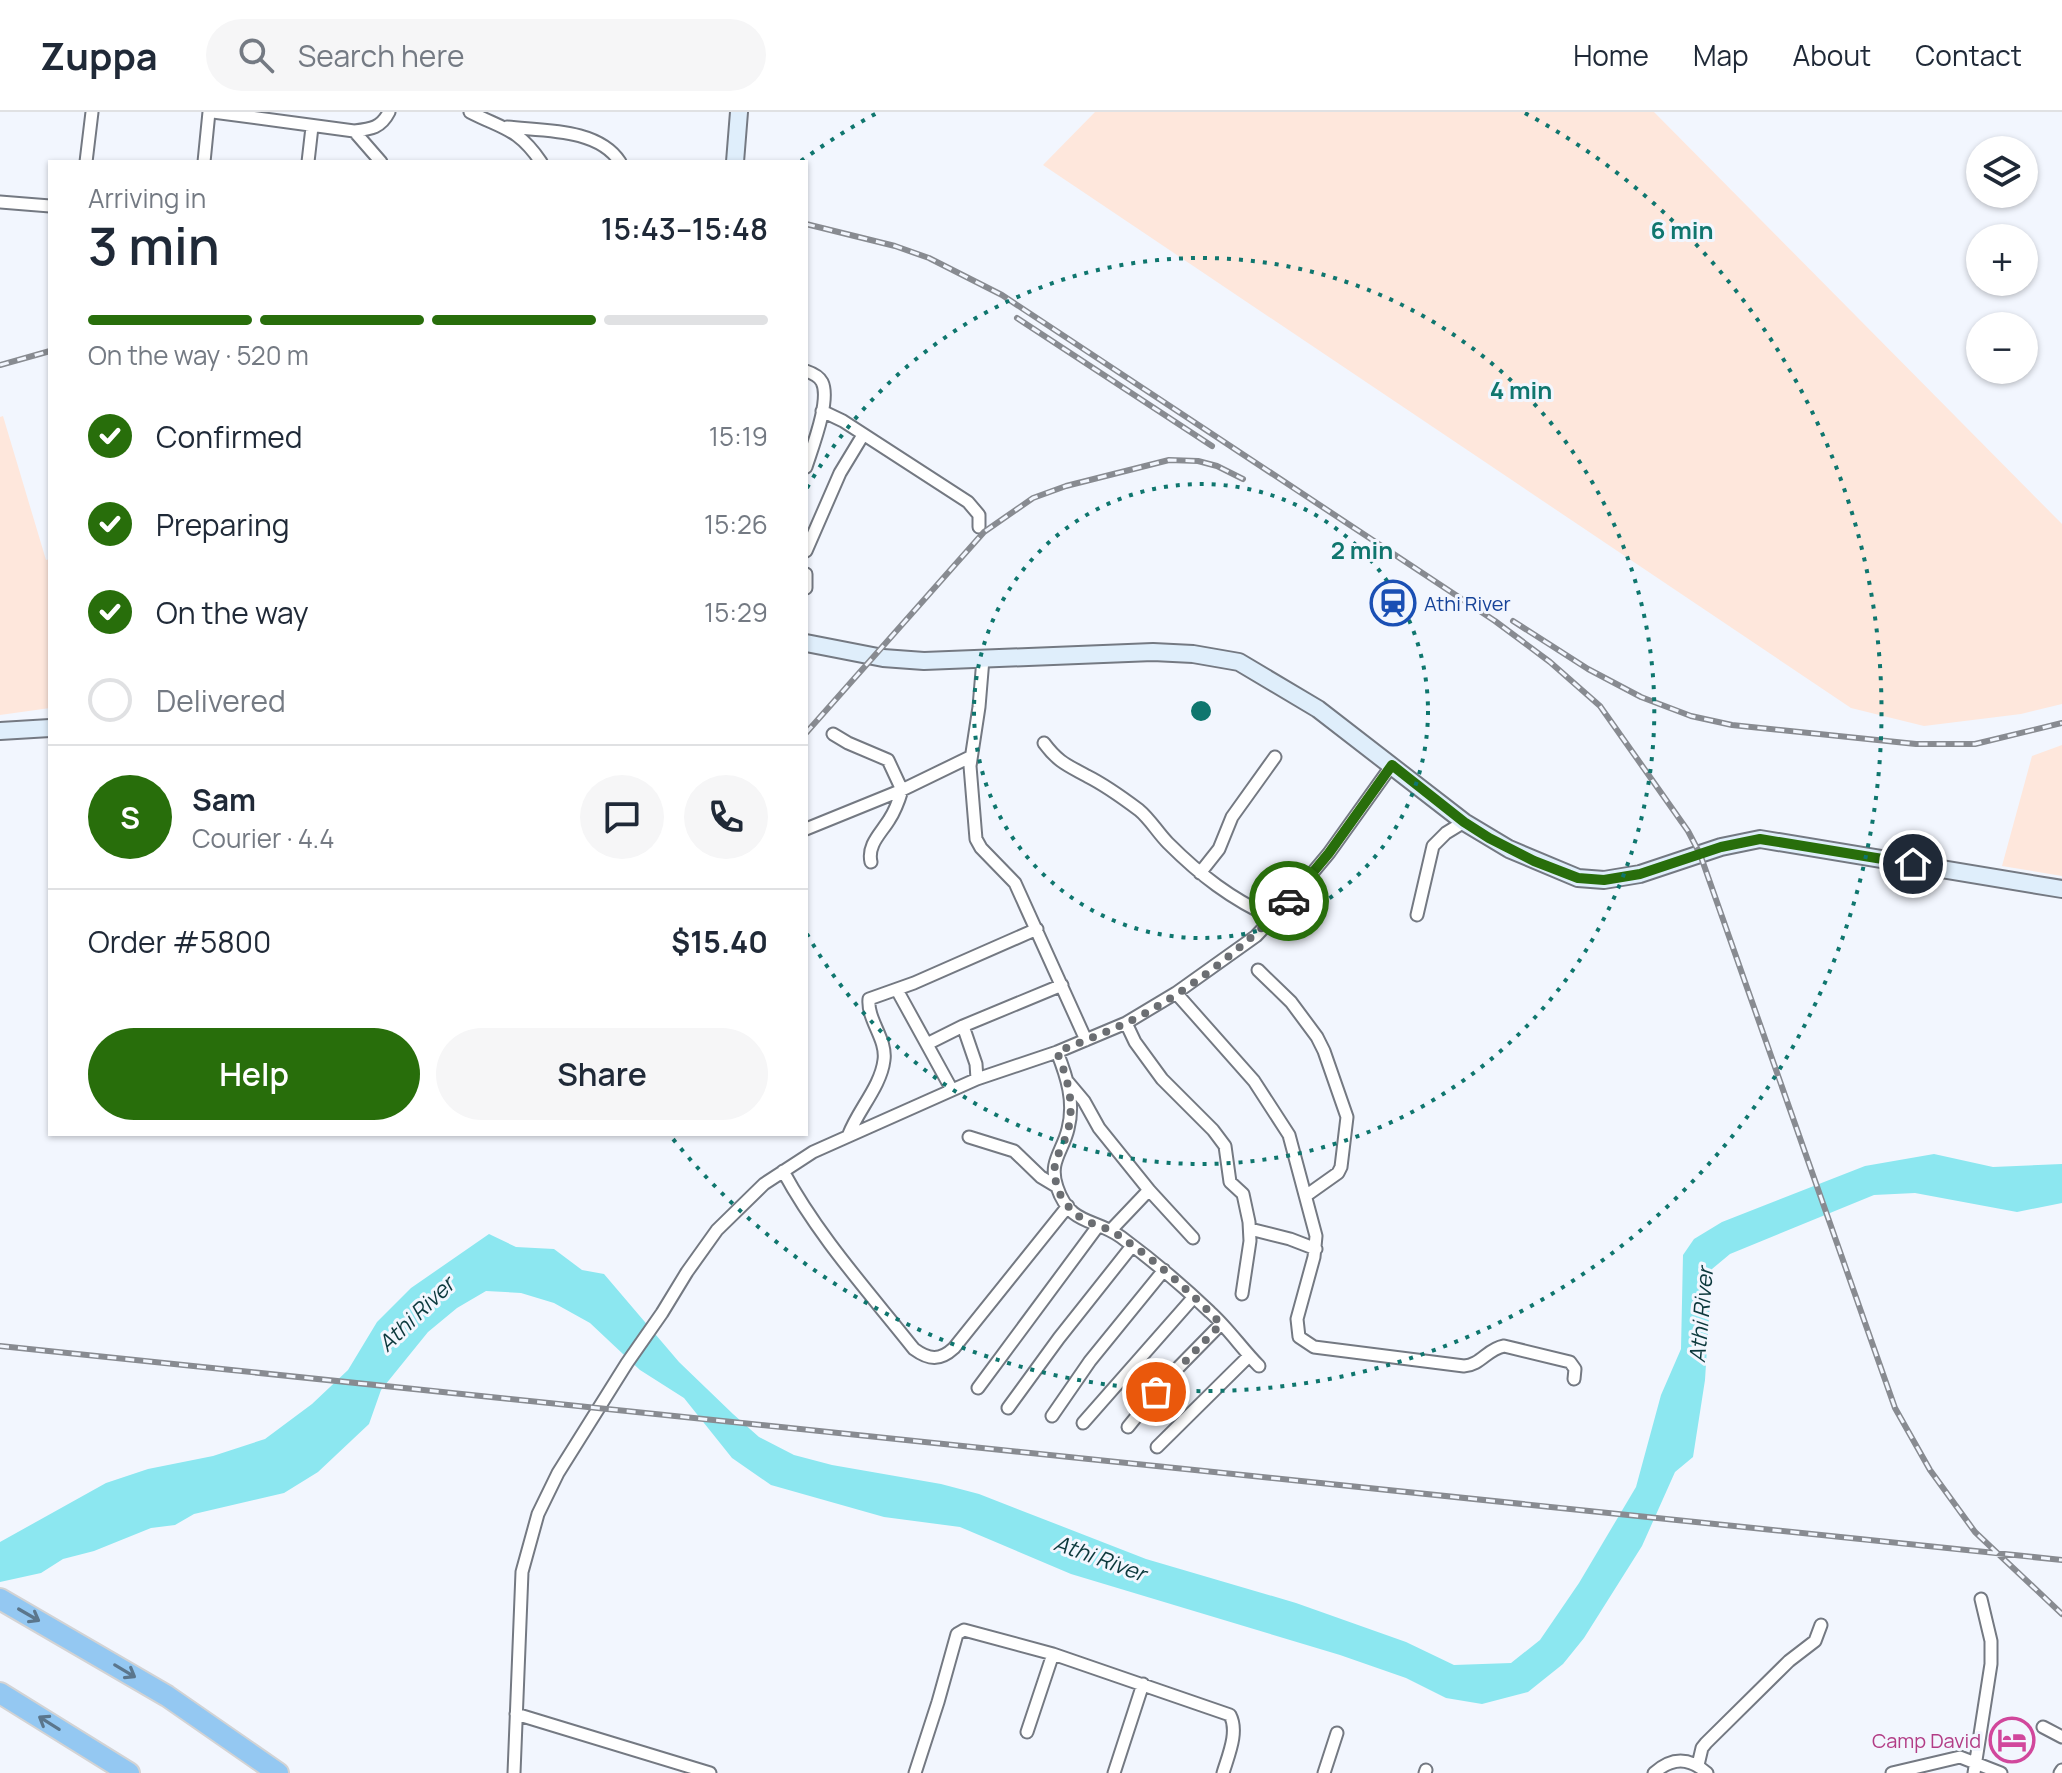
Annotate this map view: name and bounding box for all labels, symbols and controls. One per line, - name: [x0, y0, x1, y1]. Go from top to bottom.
- search box: [206, 19, 766, 91]
- text: Zuppa: [40, 29, 158, 81]
- icon: search: [234, 33, 278, 77]
- text: Search here: [298, 35, 464, 76]
- text: Home: [1573, 36, 1649, 74]
- text: Map: [1693, 36, 1749, 74]
- text: About: [1793, 36, 1871, 74]
- text: Contact: [1915, 36, 2022, 74]
- map controls: [1966, 136, 2038, 384]
- button: layers: [1966, 136, 2038, 208]
- text: Arriving in: [88, 180, 206, 216]
- text: 15:43–15:48: [601, 208, 768, 249]
- text: 3 min: [88, 210, 220, 281]
- text: 6 min: [1650, 213, 1714, 246]
- button: +: [1966, 224, 2038, 296]
- button: −: [1966, 312, 2038, 384]
- text: On the way · 520 m: [88, 337, 309, 373]
- text: 4 min: [1490, 373, 1552, 406]
- icon: check: [88, 414, 132, 458]
- text: Confirmed: [156, 416, 303, 457]
- text: 15:19: [709, 418, 768, 454]
- icon: check: [88, 502, 132, 546]
- text: Preparing: [156, 504, 290, 545]
- text: 15:26: [704, 506, 768, 542]
- text: 2 min: [1331, 533, 1393, 566]
- station icon: Athi River: [1369, 579, 1417, 627]
- icon: check: [88, 590, 132, 634]
- place label: Athi River: [1424, 590, 1511, 617]
- text: On the way: [156, 592, 309, 633]
- text: 15:29: [704, 594, 768, 630]
- text: Delivered: [156, 680, 286, 721]
- centre of rings: [1187, 697, 1215, 725]
- button: chat: [580, 775, 664, 859]
- button: phone: [684, 775, 768, 859]
- text: Sam: [192, 779, 256, 820]
- text: S: [120, 797, 140, 838]
- text: Courier · 4.4: [192, 820, 334, 856]
- pin: [1879, 830, 1947, 898]
- icon: home: [1891, 842, 1935, 886]
- courier: [1249, 861, 1329, 941]
- icon: car: [1267, 879, 1311, 923]
- text: Order #5800: [88, 921, 271, 962]
- text: $15.40: [671, 921, 768, 962]
- button: Help: [88, 1028, 420, 1120]
- button: Share: [436, 1028, 768, 1120]
- water label: Athi River: [1682, 1263, 1720, 1364]
- water label: Athi River: [371, 1268, 463, 1358]
- pin: [1122, 1358, 1190, 1426]
- icon: bag: [1134, 1370, 1178, 1414]
- water label: Athi River: [1050, 1528, 1153, 1589]
- one-way arrow: [17, 1607, 40, 1623]
- one-way arrow: [113, 1663, 136, 1679]
- one-way arrow: [38, 1714, 61, 1730]
- hotel icon: Camp David: [1988, 1716, 2036, 1764]
- place label: Camp David: [1872, 1727, 1981, 1754]

